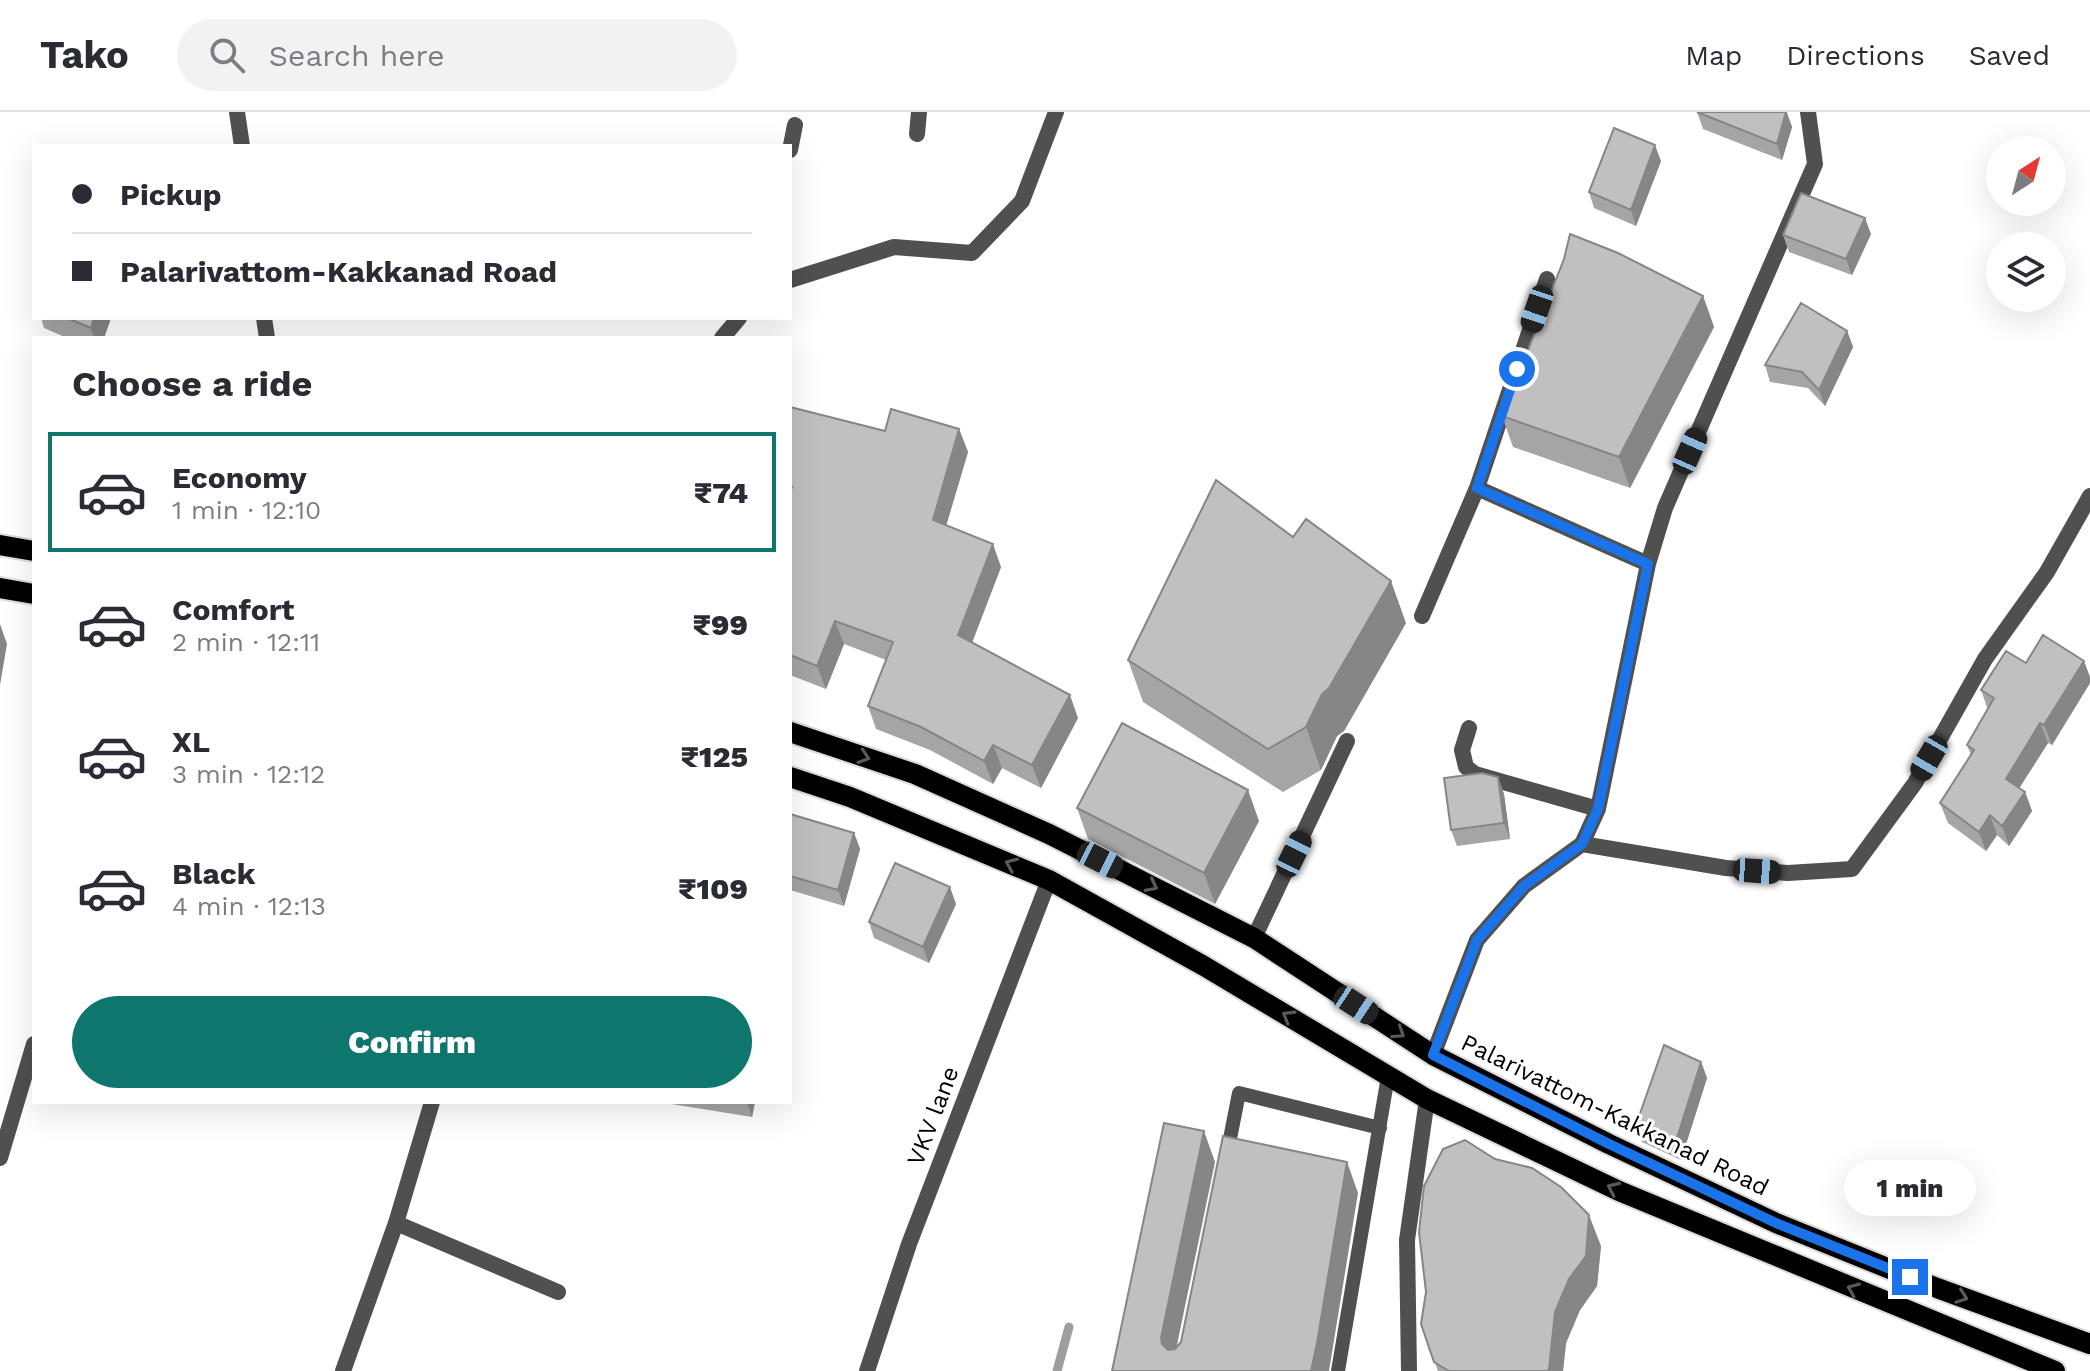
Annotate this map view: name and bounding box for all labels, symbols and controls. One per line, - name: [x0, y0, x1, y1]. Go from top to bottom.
- search box: [177, 19, 737, 91]
- text: Tako: [40, 33, 129, 77]
- icon: search: [205, 33, 249, 77]
- text: Search here: [269, 38, 445, 73]
- text: Map: [1685, 39, 1742, 72]
- text: Directions: [1786, 39, 1925, 72]
- text: Saved: [1969, 39, 2050, 72]
- north arrow: [1986, 136, 2066, 216]
- map controls: [1986, 136, 2066, 312]
- text: Pickup: [120, 177, 222, 212]
- button: layers: [1986, 232, 2066, 312]
- text: Palarivattom-Kakkanad Road: [120, 254, 557, 289]
- car: [1518, 282, 1556, 336]
- route start: [1499, 351, 1535, 387]
- text: Choose a ride: [72, 363, 312, 405]
- car: [1669, 424, 1711, 478]
- icon: car: [76, 456, 148, 528]
- text: Economy: [172, 460, 307, 495]
- text: ₹74: [694, 475, 748, 510]
- text: 1 min · 12:10: [172, 495, 321, 525]
- icon: car: [76, 588, 148, 660]
- text: Comfort: [172, 592, 294, 627]
- text: ₹99: [693, 607, 748, 642]
- text: 2 min · 12:11: [172, 627, 320, 657]
- icon: car: [76, 720, 148, 792]
- text: XL: [172, 724, 210, 759]
- car: [1907, 731, 1951, 785]
- text: ₹125: [681, 739, 748, 774]
- one-way arrow: [856, 747, 870, 763]
- text: 3 min · 12:12: [172, 759, 325, 789]
- car: [1273, 827, 1315, 881]
- car: [1073, 838, 1127, 882]
- icon: car: [76, 852, 148, 924]
- text: Black: [172, 856, 256, 891]
- one-way arrow: [1005, 857, 1019, 874]
- car: [1732, 857, 1782, 885]
- text: ₹109: [678, 871, 748, 906]
- one-way arrow: [1143, 877, 1158, 892]
- text: 4 min · 12:13: [172, 891, 326, 921]
- car: [1329, 982, 1383, 1028]
- button: Confirm: [72, 996, 752, 1088]
- one-way arrow: [1282, 1010, 1297, 1025]
- one-way arrow: [1391, 1023, 1405, 1038]
- street label: Palarivattom-Kakkanad Road: [1457, 1028, 1773, 1202]
- street label: VKV lane: [901, 1063, 965, 1169]
- callout: 1 min: [1844, 1161, 1976, 1217]
- text: 1 min: [1877, 1173, 1943, 1203]
- one-way arrow: [1607, 1182, 1621, 1198]
- route end: [1892, 1259, 1928, 1295]
- one-way arrow: [1847, 1282, 1861, 1299]
- one-way arrow: [1954, 1287, 1968, 1304]

